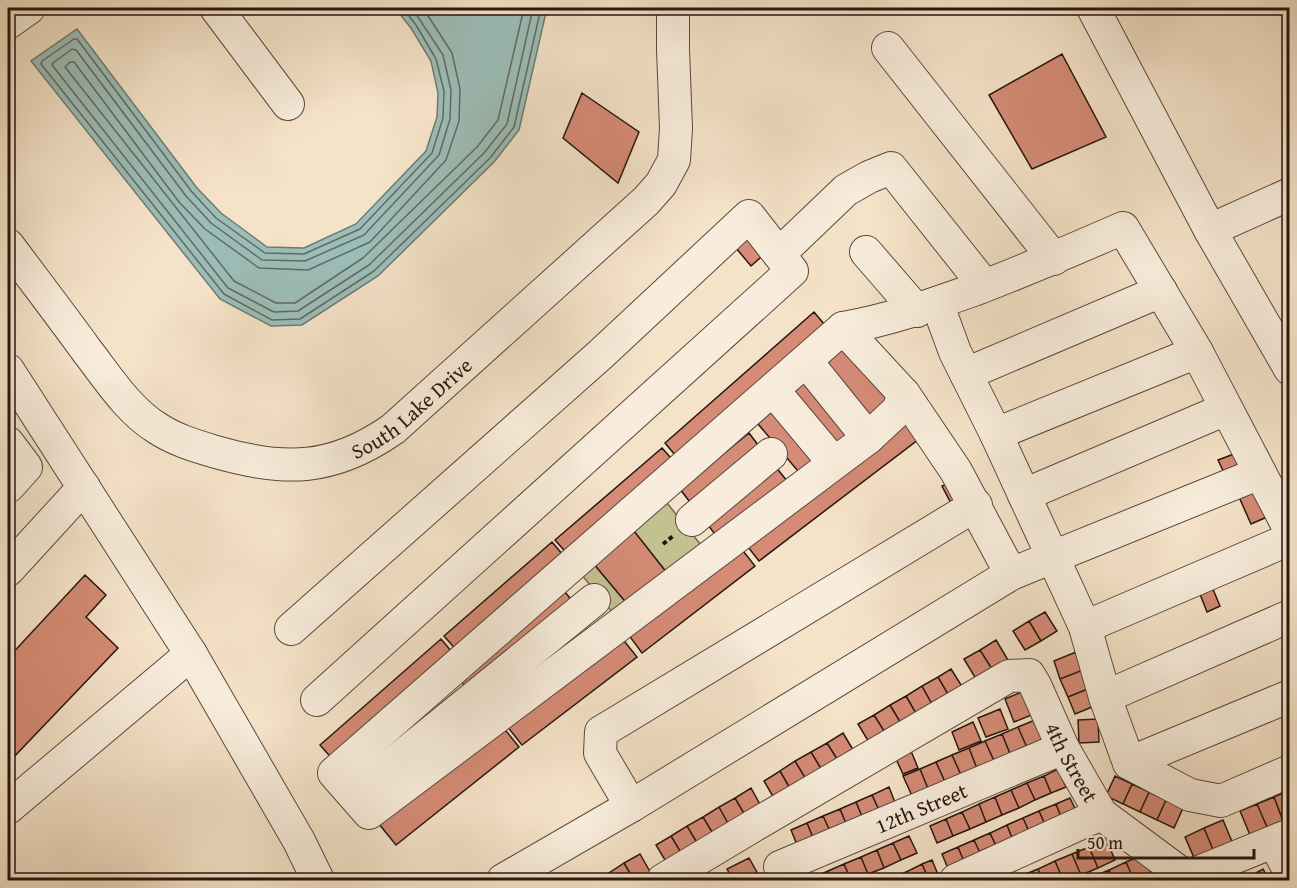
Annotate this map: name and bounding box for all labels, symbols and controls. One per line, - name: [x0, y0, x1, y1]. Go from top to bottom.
- street label: South Lake Drive: [346, 350, 479, 466]
- street label: 4th Street: [1038, 717, 1107, 808]
- street label: 12th Street: [870, 774, 972, 841]
- scale bar: [1078, 822, 1254, 860]
- text: 50 m: [1087, 829, 1123, 856]

